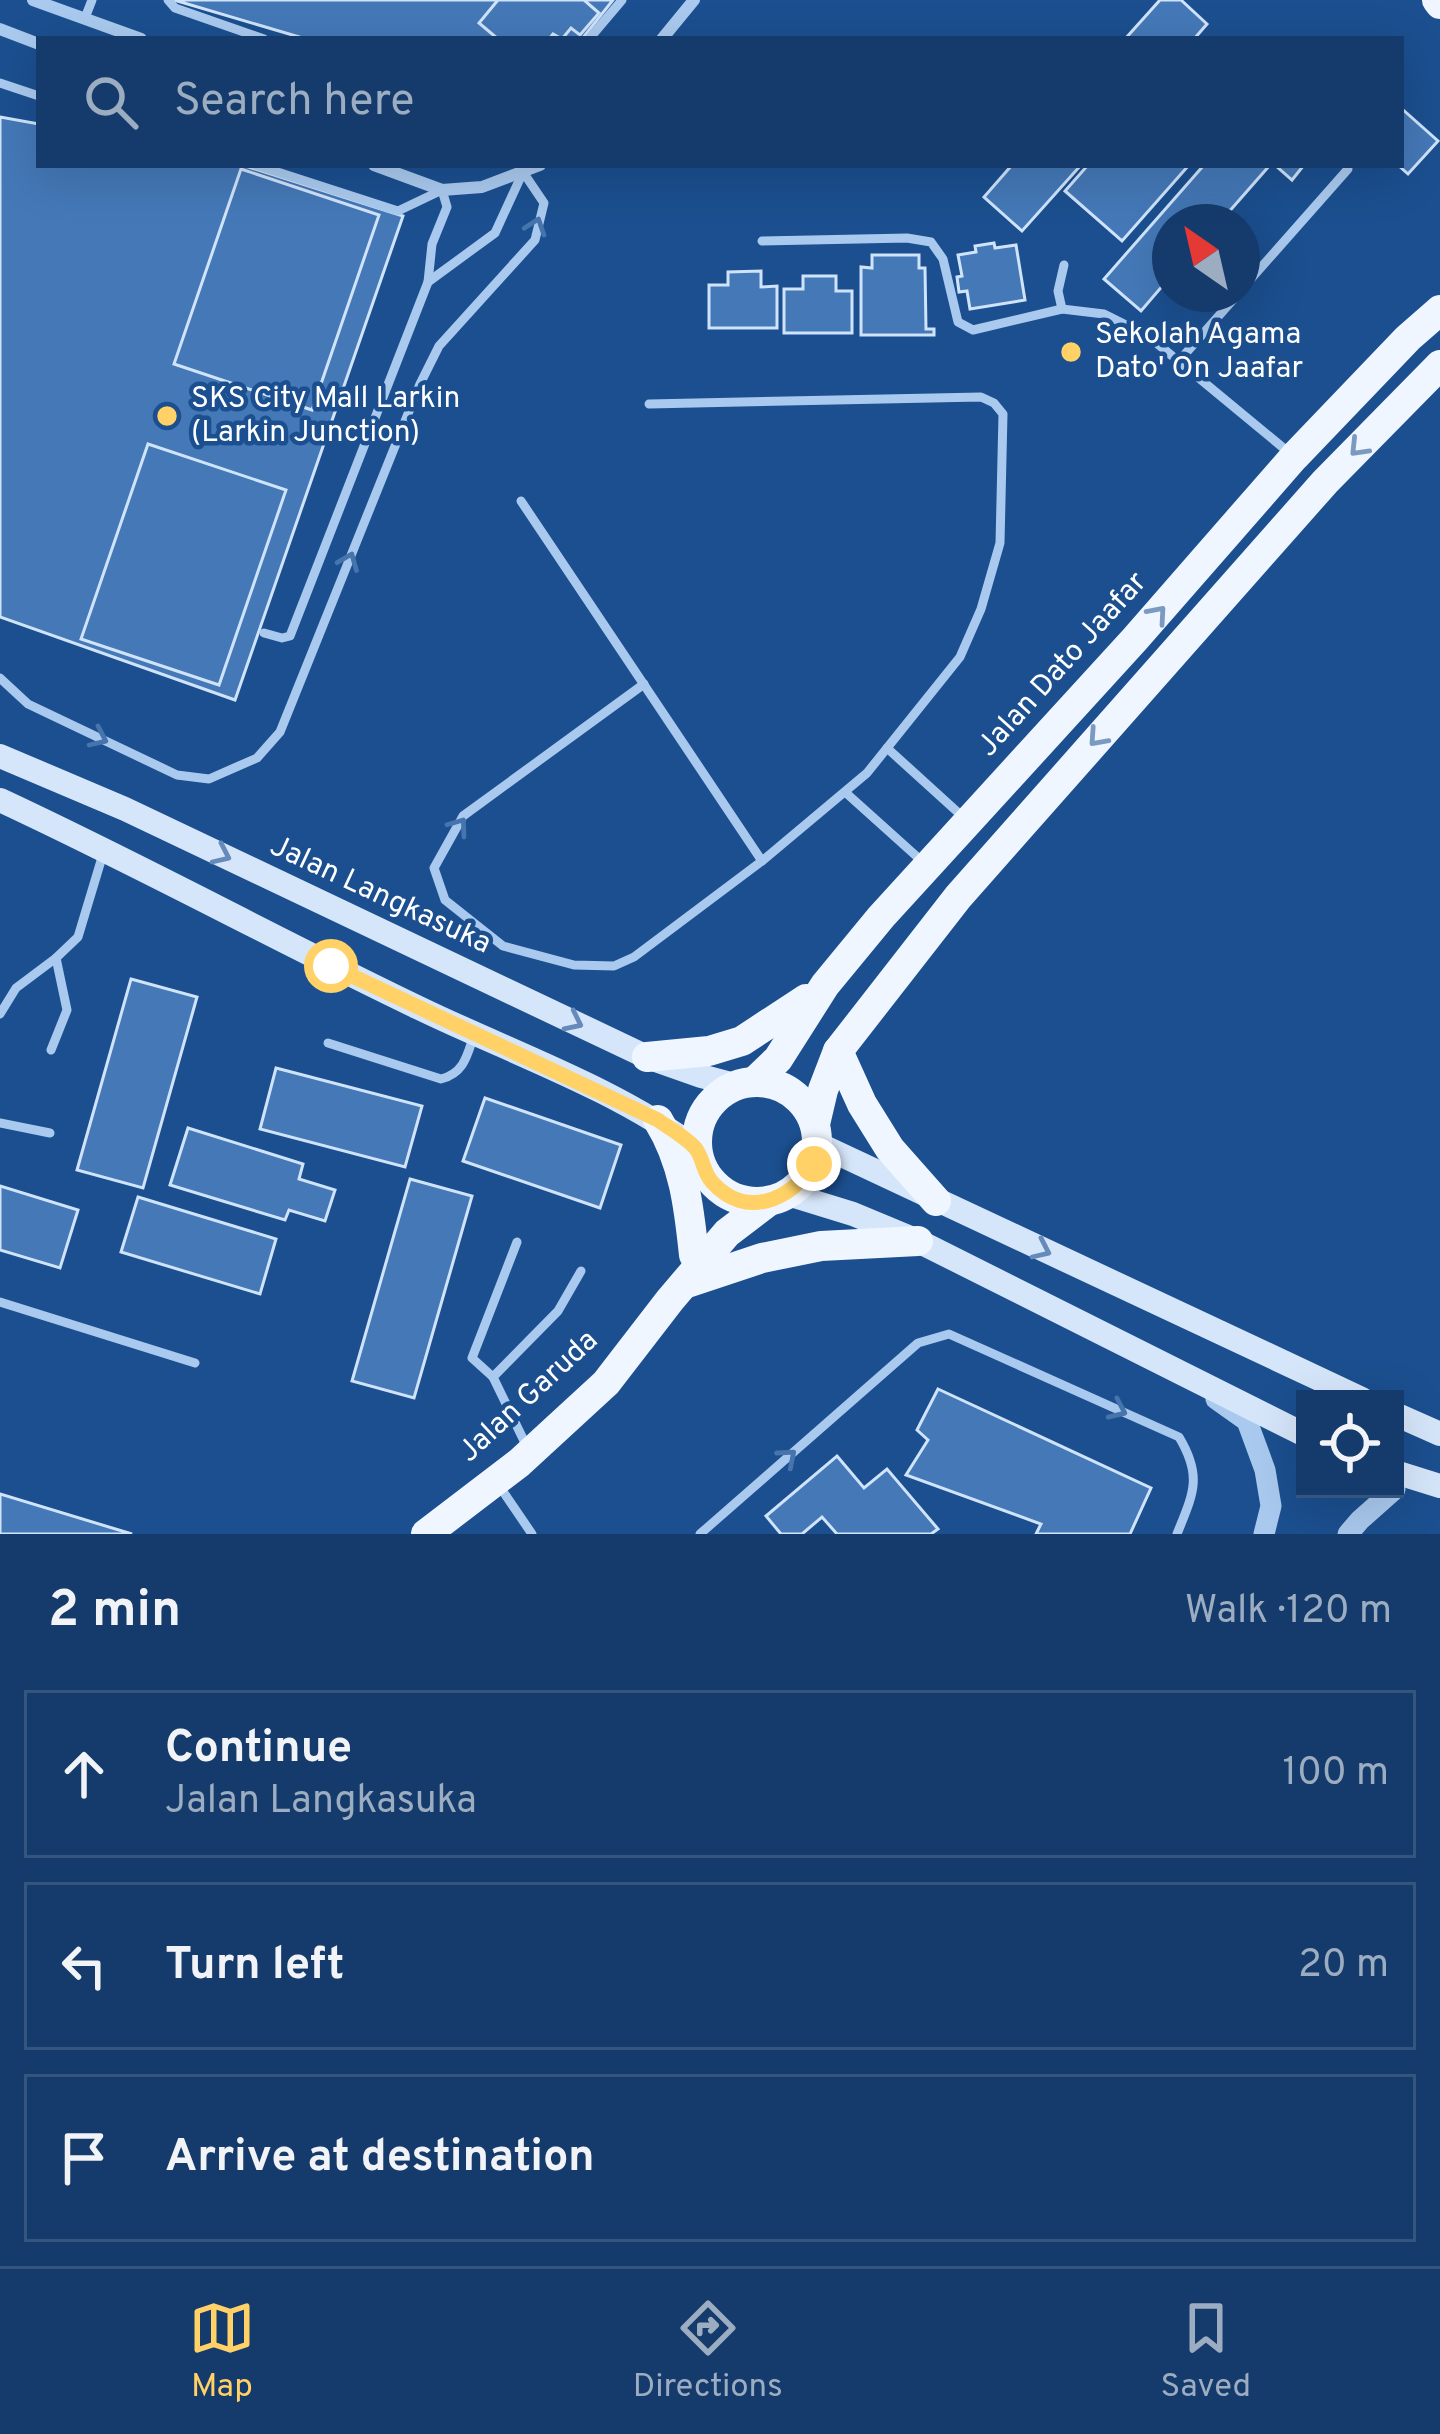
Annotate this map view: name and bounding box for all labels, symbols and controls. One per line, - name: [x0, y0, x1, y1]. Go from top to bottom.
- search box: [36, 36, 1404, 168]
- icon: search: [78, 69, 144, 135]
- text: Search here: [174, 74, 414, 131]
- north arrow: [1152, 204, 1260, 312]
- one-way arrow: [522, 217, 547, 237]
- place label: Sekolah Agama Dato' On Jaafar: [1095, 317, 1304, 388]
- marker: Sekolah Agama Dato' On Jaafar: [1058, 339, 1084, 365]
- place label: SKS City Mall Larkin (Larkin Junction): [191, 381, 460, 452]
- marker: SKS City Mall Larkin (Larkin Junction): [154, 403, 180, 429]
- one-way arrow: [1350, 434, 1372, 456]
- one-way arrow: [335, 552, 359, 573]
- street label: Jalan Dato Jaafar: [970, 565, 1156, 765]
- one-way arrow: [1144, 606, 1165, 627]
- one-way arrow: [87, 724, 108, 747]
- one-way arrow: [1090, 724, 1111, 746]
- one-way arrow: [445, 818, 467, 840]
- street label: Jalan Langkasuka: [263, 829, 497, 963]
- one-way arrow: [210, 841, 231, 864]
- route start: [304, 939, 358, 993]
- one-way arrow: [562, 1008, 583, 1031]
- route end: [787, 1137, 841, 1191]
- one-way arrow: [1030, 1236, 1051, 1260]
- street label: Jalan Garuda: [451, 1323, 607, 1471]
- map controls: [1296, 1390, 1404, 1498]
- button: locate: [1296, 1390, 1404, 1498]
- one-way arrow: [1105, 1396, 1127, 1419]
- one-way arrow: [774, 1449, 796, 1471]
- text: 2 min: [48, 1580, 181, 1645]
- text: Walk · 120 m: [1185, 1588, 1392, 1637]
- text: Continue: [165, 1721, 352, 1778]
- icon: ahead: [51, 1741, 117, 1807]
- text: 100 m: [1282, 1750, 1389, 1799]
- text: Jalan Langkasuka: [165, 1778, 477, 1827]
- icon: left: [51, 1933, 117, 1999]
- text: Turn left: [165, 1938, 344, 1995]
- text: 20 m: [1298, 1942, 1389, 1991]
- icon: arrive: [51, 2125, 117, 2191]
- text: Arrive at destination: [165, 2130, 595, 2187]
- tab: Map: [189, 2295, 255, 2409]
- tab: Directions: [633, 2295, 783, 2409]
- tab: Saved: [1160, 2295, 1251, 2409]

